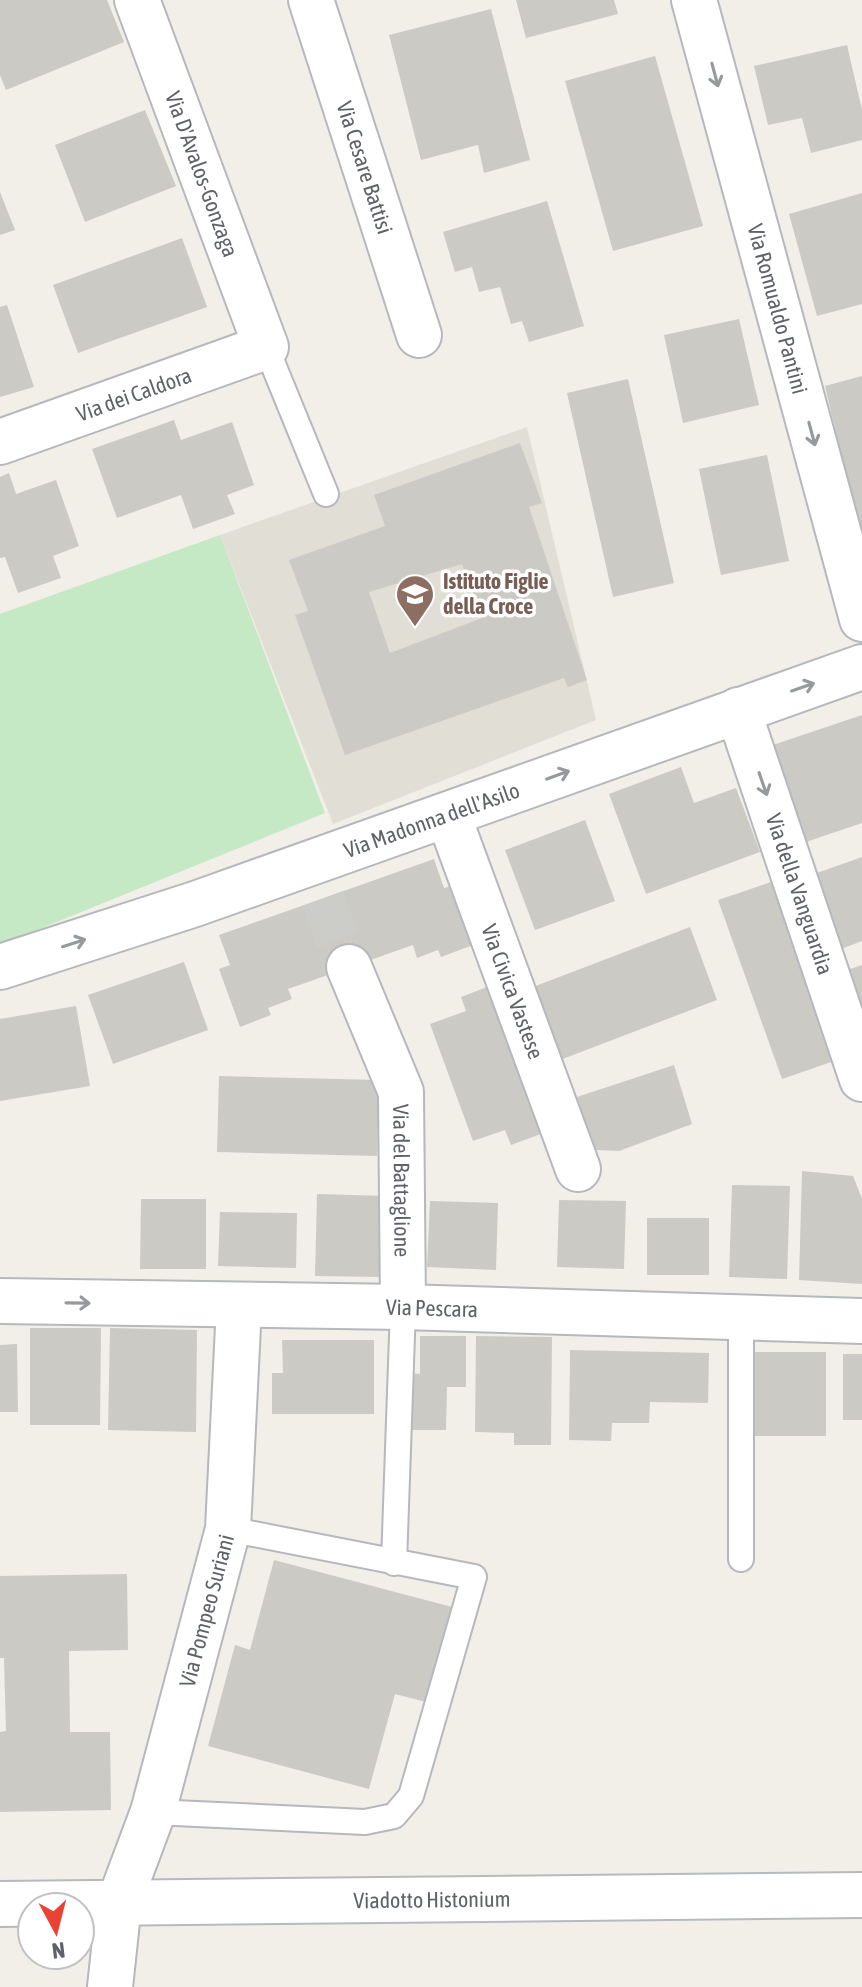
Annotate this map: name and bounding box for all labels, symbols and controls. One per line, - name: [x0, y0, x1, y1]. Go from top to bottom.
- one-way arrow: [708, 62, 723, 88]
- street label: Via D'Avalos-Gonzaga: [160, 88, 244, 260]
- street label: Via Cesare Battisi: [331, 98, 399, 237]
- street label: Via Romualdo Pantini: [742, 221, 813, 397]
- street label: Via dei Caldora: [73, 362, 195, 427]
- one-way arrow: [805, 421, 820, 447]
- place label: Istituto Figlie della Croce: [443, 568, 548, 619]
- school or university icon: Istituto Figlie della Croce: [394, 573, 436, 628]
- one-way arrow: [790, 679, 815, 694]
- one-way arrow: [545, 767, 570, 781]
- one-way arrow: [756, 771, 771, 796]
- street label: Via Madonna dell'Asilo: [340, 777, 523, 863]
- street label: Via della Vanguardia: [761, 810, 839, 978]
- street label: Via Civica Vastese: [476, 921, 549, 1062]
- one-way arrow: [62, 934, 87, 949]
- street label: Via del Battaglione: [388, 1104, 416, 1257]
- street label: Via Pescara: [386, 1294, 478, 1322]
- one-way arrow: [64, 1295, 91, 1310]
- street label: Via Pompeo Suriani: [174, 1531, 239, 1690]
- street label: Viadotto Histonium: [353, 1886, 511, 1913]
- north arrow: [16, 1891, 96, 1971]
- text: N: [50, 1937, 66, 1965]

